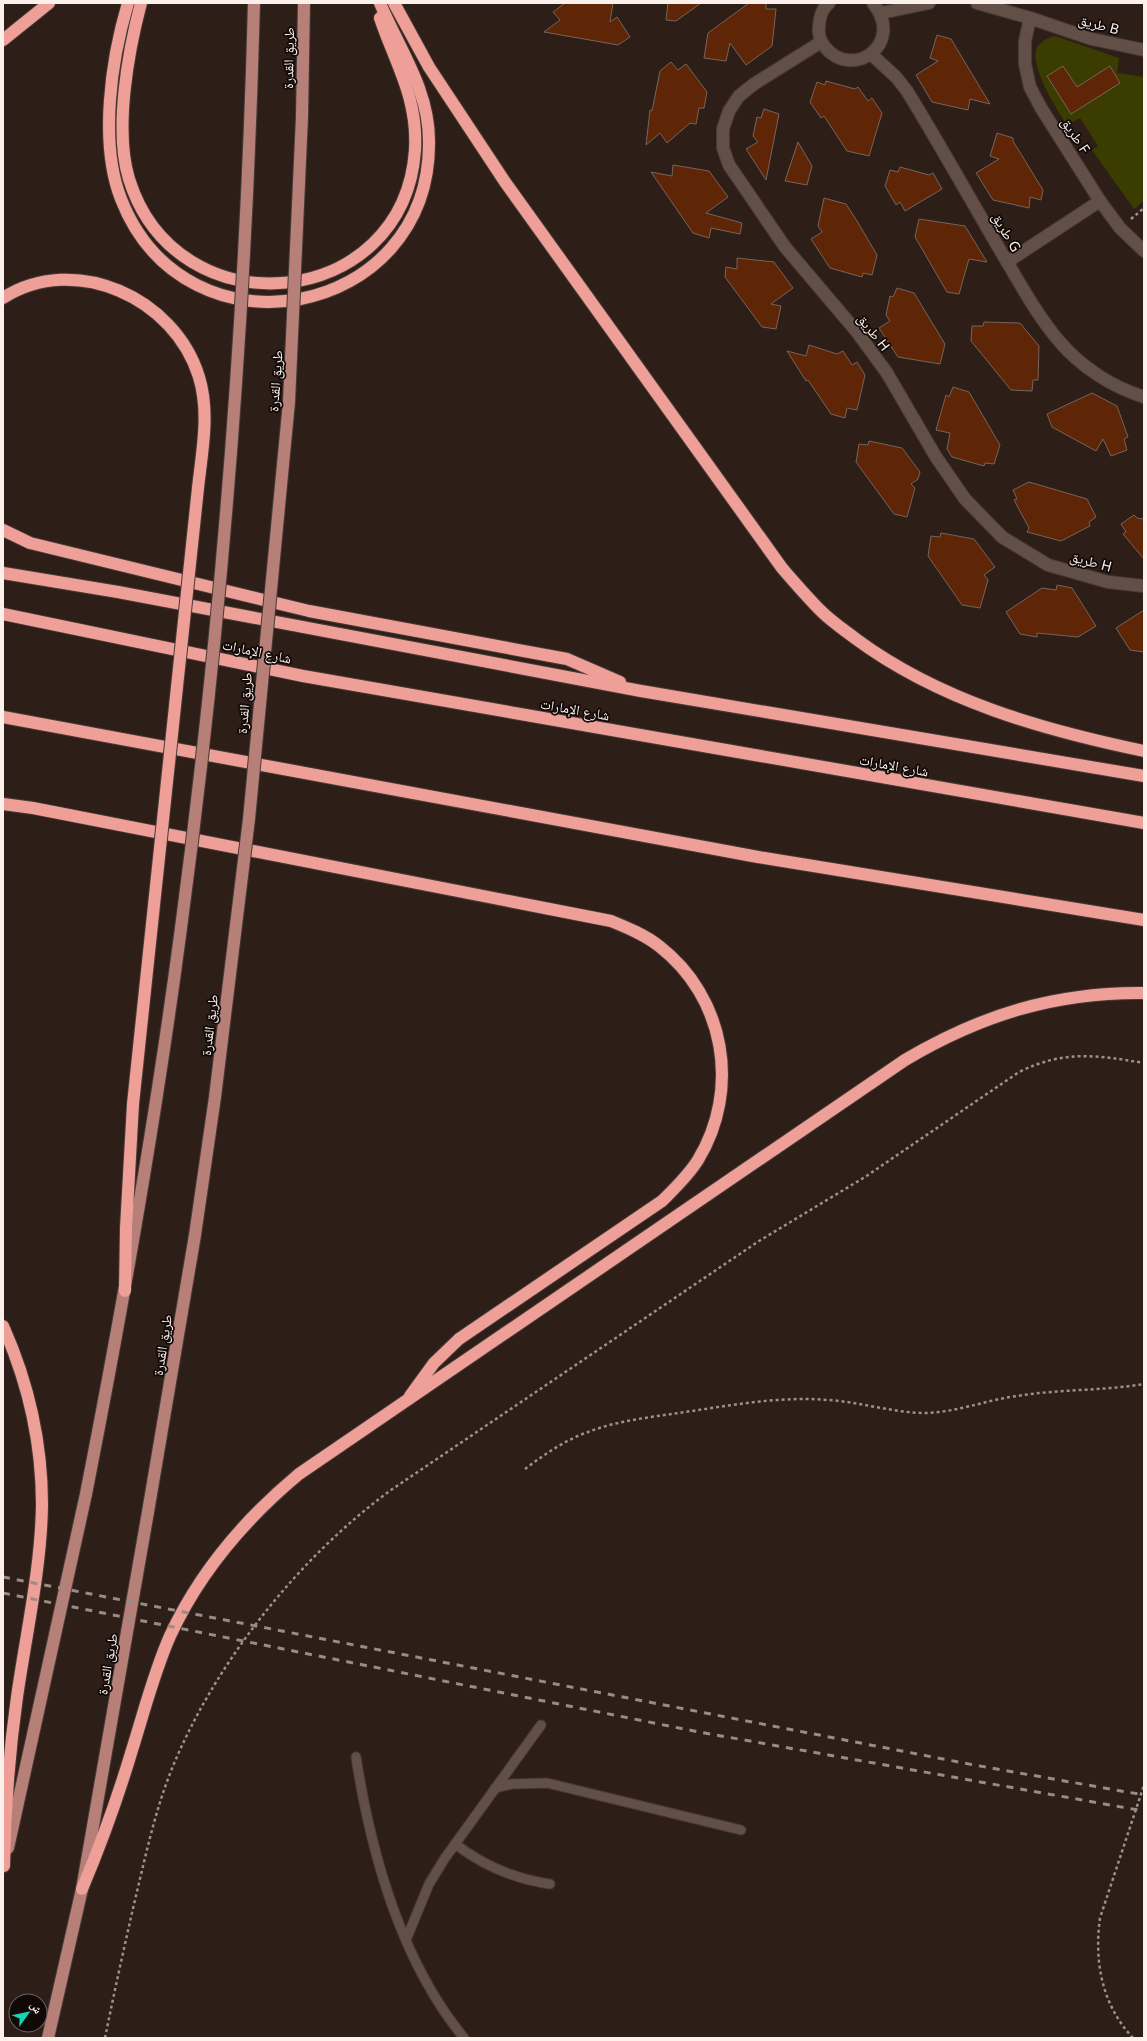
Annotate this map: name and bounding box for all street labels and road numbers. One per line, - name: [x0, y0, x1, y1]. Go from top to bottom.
- street label: طريق B: [1076, 9, 1121, 40]
- street label: طريق القدرة: [278, 27, 299, 89]
- street label: طريق F: [1056, 113, 1095, 157]
- street label: طريق G: [987, 209, 1026, 256]
- street label: طريق H: [853, 309, 895, 355]
- street label: طريق القدرة: [263, 350, 288, 413]
- street label: طريق H: [1068, 546, 1114, 577]
- street label: شارع الإمارات: [220, 634, 293, 669]
- street label: طريق القدرة: [232, 671, 257, 735]
- street label: شارع الإمارات: [539, 694, 611, 725]
- street label: شارع الإمارات: [858, 750, 930, 781]
- street label: طريق القدرة: [196, 993, 223, 1057]
- street label: طريق القدرة: [148, 1313, 177, 1377]
- street label: طريق القدرة: [92, 1632, 123, 1696]

